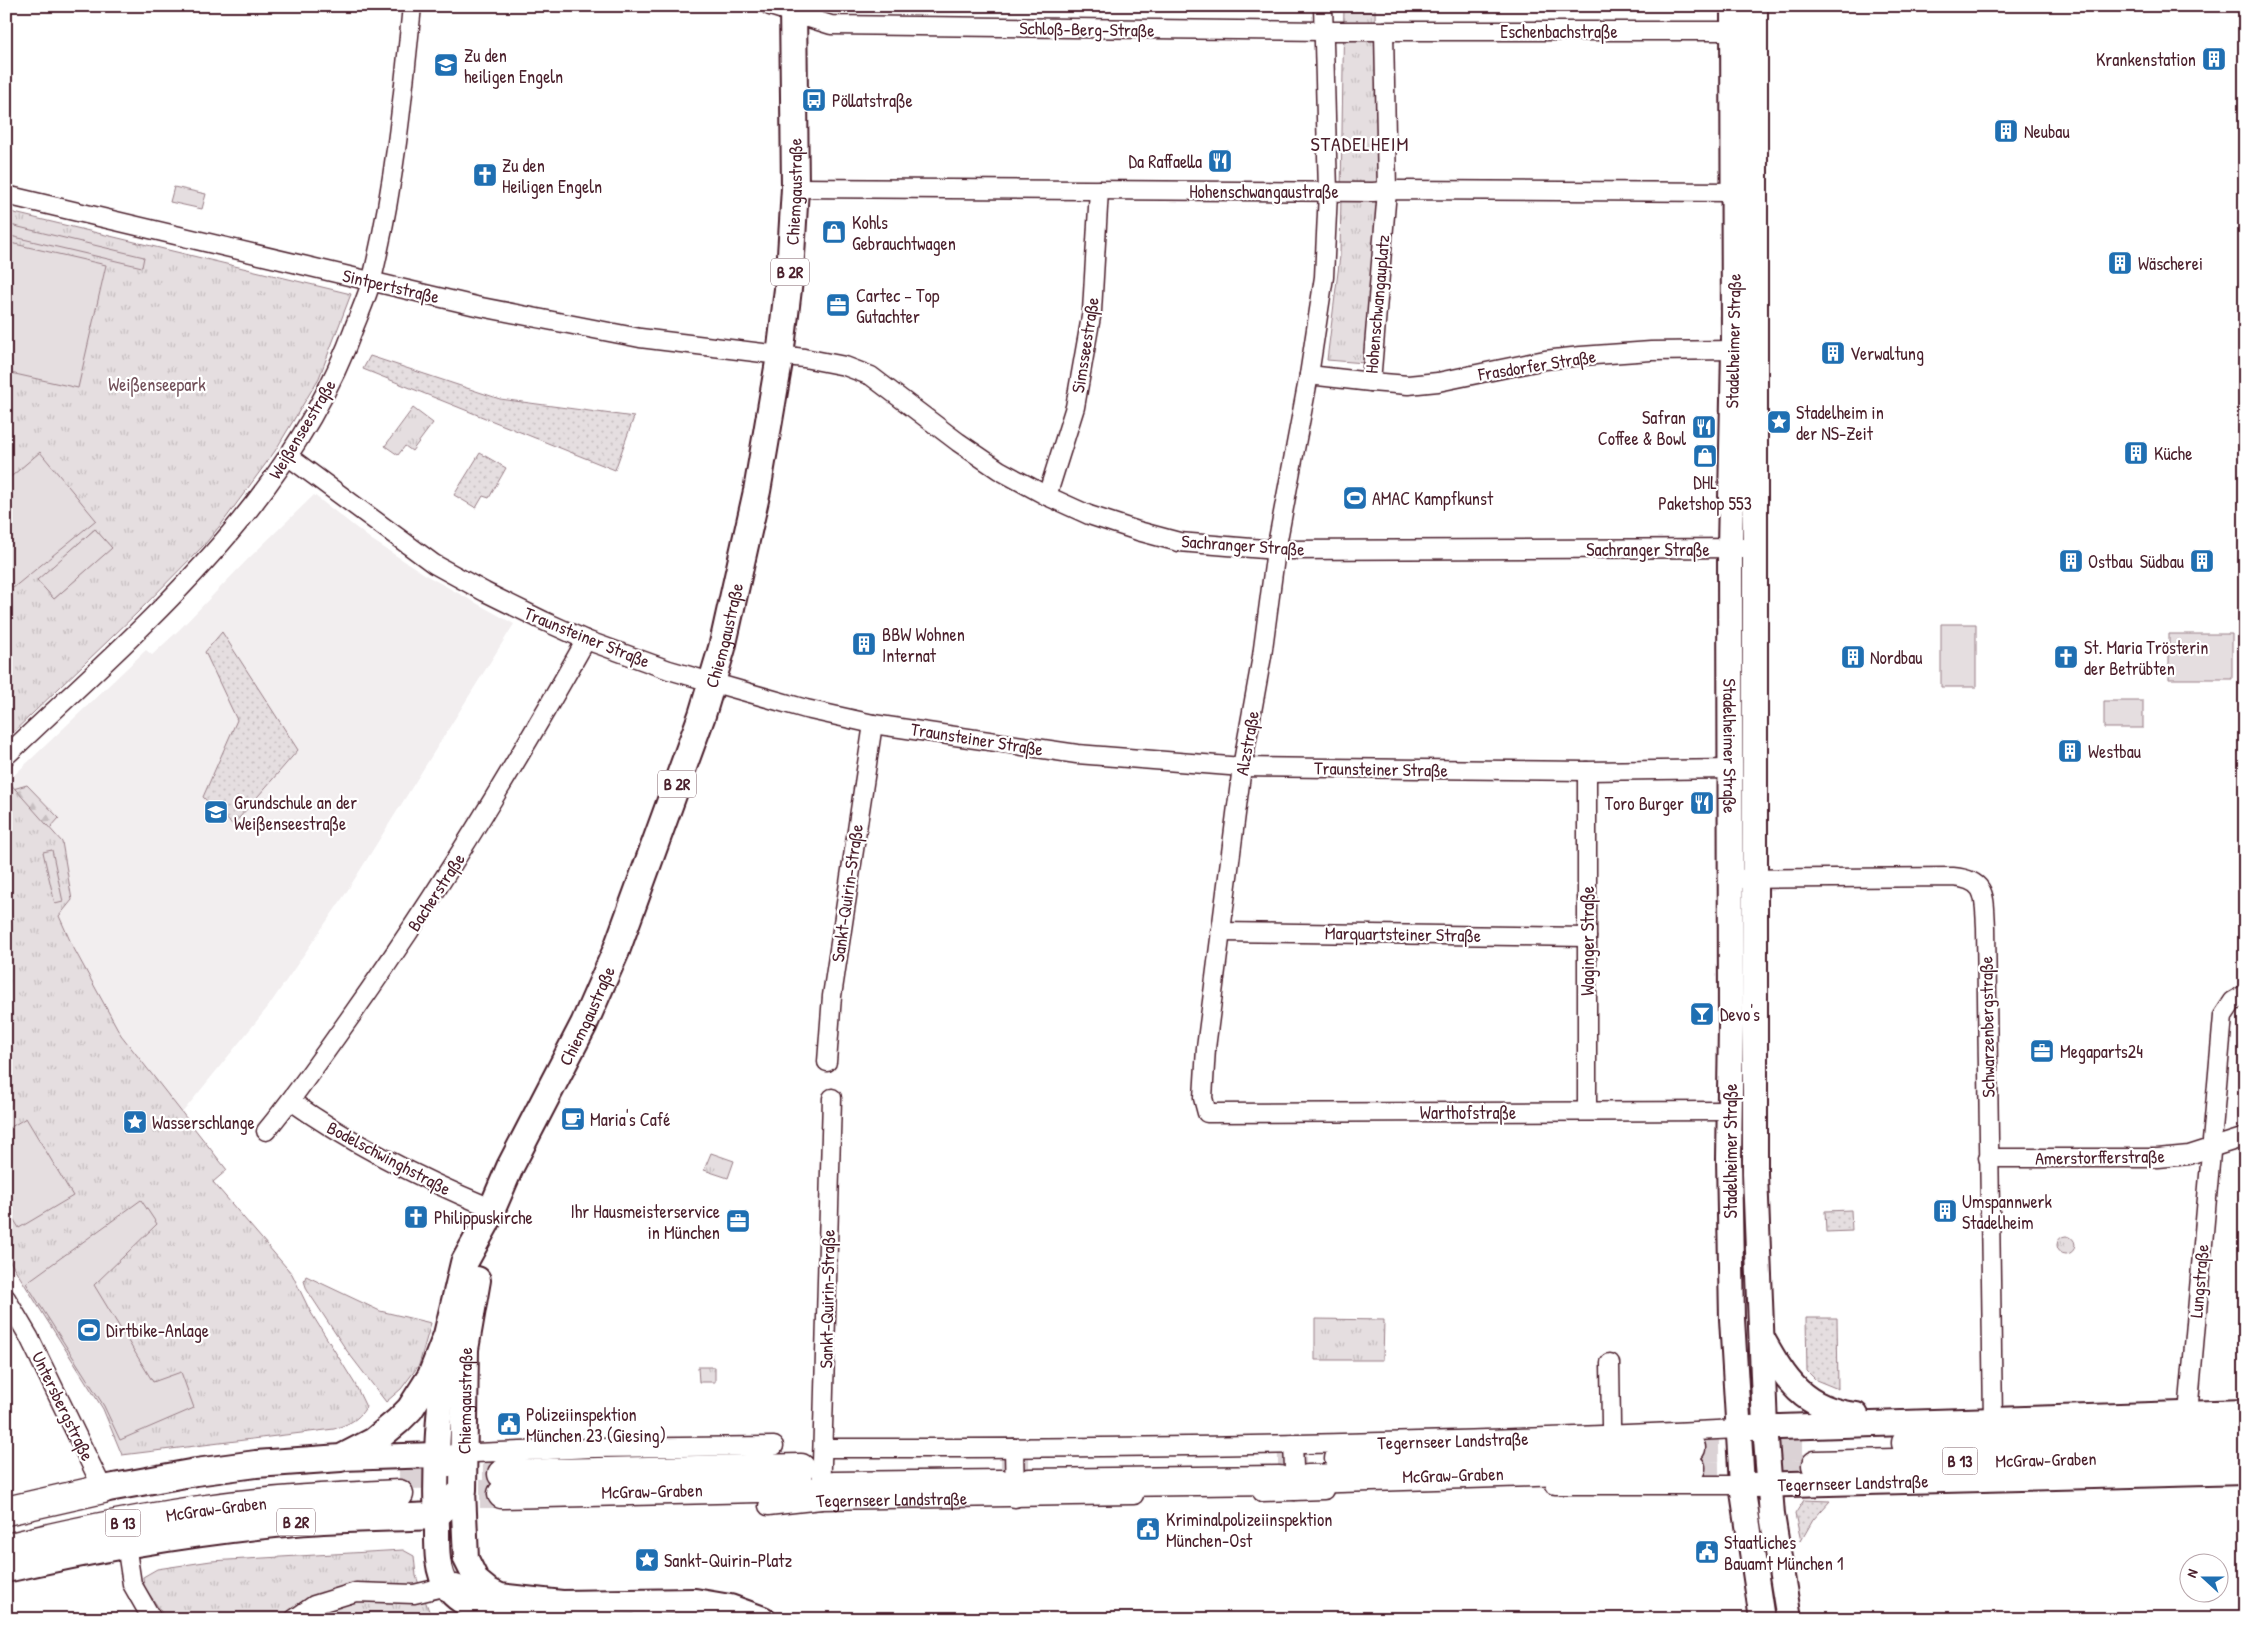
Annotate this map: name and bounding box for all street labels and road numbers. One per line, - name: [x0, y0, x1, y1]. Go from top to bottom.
- street label: Schloß-Berg-Straße: [1019, 15, 1155, 43]
- street label: Eschenbachstraße: [1500, 19, 1618, 44]
- street label: Chiemgaustraße: [779, 138, 808, 246]
- street label: Hohenschwangaustraße: [1189, 179, 1339, 204]
- street label: Hohenschwangauplatz: [1358, 233, 1396, 374]
- road number: B 2R: [771, 258, 809, 286]
- street label: Sintpertstraße: [340, 263, 442, 309]
- street label: Stadelheimer Straße: [1719, 273, 1747, 409]
- street label: Simsseestraße: [1065, 295, 1105, 395]
- street label: Frasdorfer Straße: [1475, 343, 1598, 387]
- street label: Weißenseestraße: [262, 374, 342, 484]
- street label: Sachranger Straße: [1181, 528, 1305, 562]
- street label: Sachranger Straße: [1586, 537, 1710, 562]
- street label: Chiemgaustraße: [698, 580, 749, 691]
- street label: Traunsteiner Straße: [520, 600, 654, 674]
- street label: Stadelheimer Straße: [1718, 678, 1743, 813]
- street label: Alzstraße: [1229, 709, 1265, 777]
- street label: Traunsteiner Straße: [909, 716, 1045, 762]
- street label: Traunsteiner Straße: [1314, 755, 1448, 783]
- road number: B 2R: [658, 771, 696, 798]
- street label: Sankt-Quirin-Straße: [825, 822, 869, 964]
- street label: Bacherstraße: [401, 848, 471, 936]
- street label: Waginger Straße: [1575, 886, 1600, 996]
- street label: Marquartsteiner Straße: [1325, 920, 1481, 948]
- street label: Schwarzenbergstraße: [1973, 956, 2001, 1098]
- street label: Chiemgaustraße: [552, 962, 620, 1070]
- street label: Stadelheimer Straße: [1718, 1084, 1743, 1218]
- street label: Warthofstraße: [1420, 1100, 1516, 1125]
- street label: Bodelschwinghstraße: [323, 1115, 455, 1201]
- street label: Amerstorfferstraße: [2035, 1143, 2165, 1171]
- street label: Sankt-Quirin-Straße: [813, 1229, 841, 1369]
- street label: Lungstraße: [2183, 1243, 2215, 1319]
- street label: Untersbergstraße: [26, 1347, 100, 1465]
- street label: Chiemgaustraße: [451, 1347, 478, 1454]
- street label: Tegernseer Landstraße: [1377, 1425, 1529, 1455]
- street label: McGraw-Graben: [1995, 1445, 2097, 1473]
- road number: B 13: [1942, 1448, 1978, 1474]
- street label: McGraw-Graben: [1402, 1460, 1504, 1489]
- street label: Tegernseer Landstraße: [1777, 1468, 1929, 1497]
- street label: McGraw-Graben: [601, 1477, 703, 1504]
- street label: Tegernseer Landstraße: [815, 1485, 967, 1513]
- street label: McGraw-Graben: [164, 1490, 268, 1527]
- road number: B 2R: [277, 1508, 315, 1535]
- road number: B 13: [106, 1510, 140, 1536]

